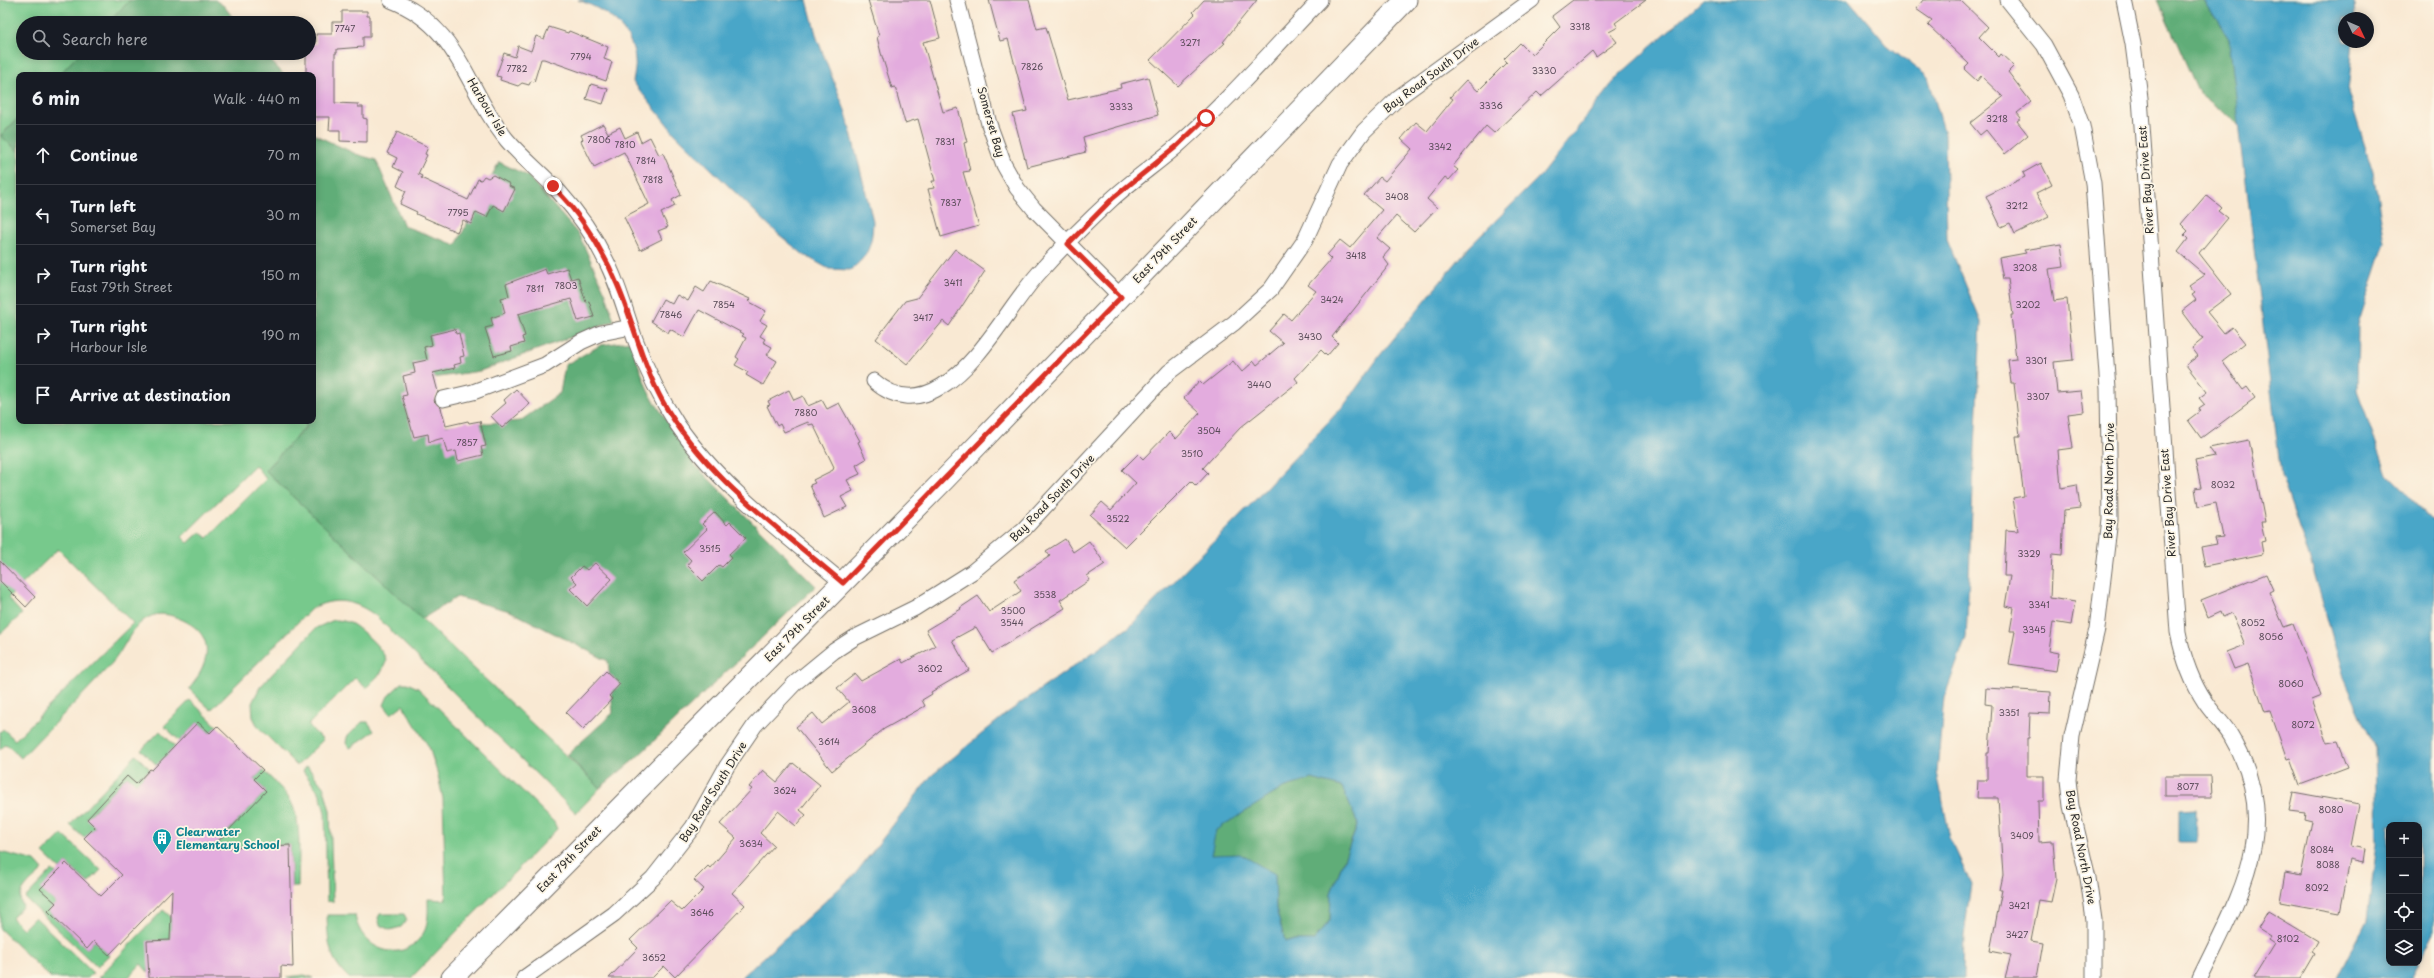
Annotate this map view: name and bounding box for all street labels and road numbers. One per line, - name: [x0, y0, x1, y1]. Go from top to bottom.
- street label: Bay Road South Drive: [1379, 33, 1482, 116]
- street label: Harbour Isle: [463, 74, 512, 139]
- street label: Somerset Bay: [973, 85, 1010, 159]
- street label: River Bay Drive East: [2133, 125, 2158, 235]
- street label: East 79th Street: [1128, 212, 1201, 287]
- street label: Bay Road North Drive: [2099, 422, 2118, 539]
- street label: River Bay Drive East: [2155, 448, 2180, 558]
- street label: Bay Road South Drive: [1005, 450, 1098, 545]
- street label: East 79th Street: [760, 592, 834, 665]
- street label: Bay Road South Drive: [675, 738, 751, 845]
- street label: Bay Road North Drive: [2062, 788, 2101, 906]
- street label: East 79th Street: [532, 821, 605, 896]

